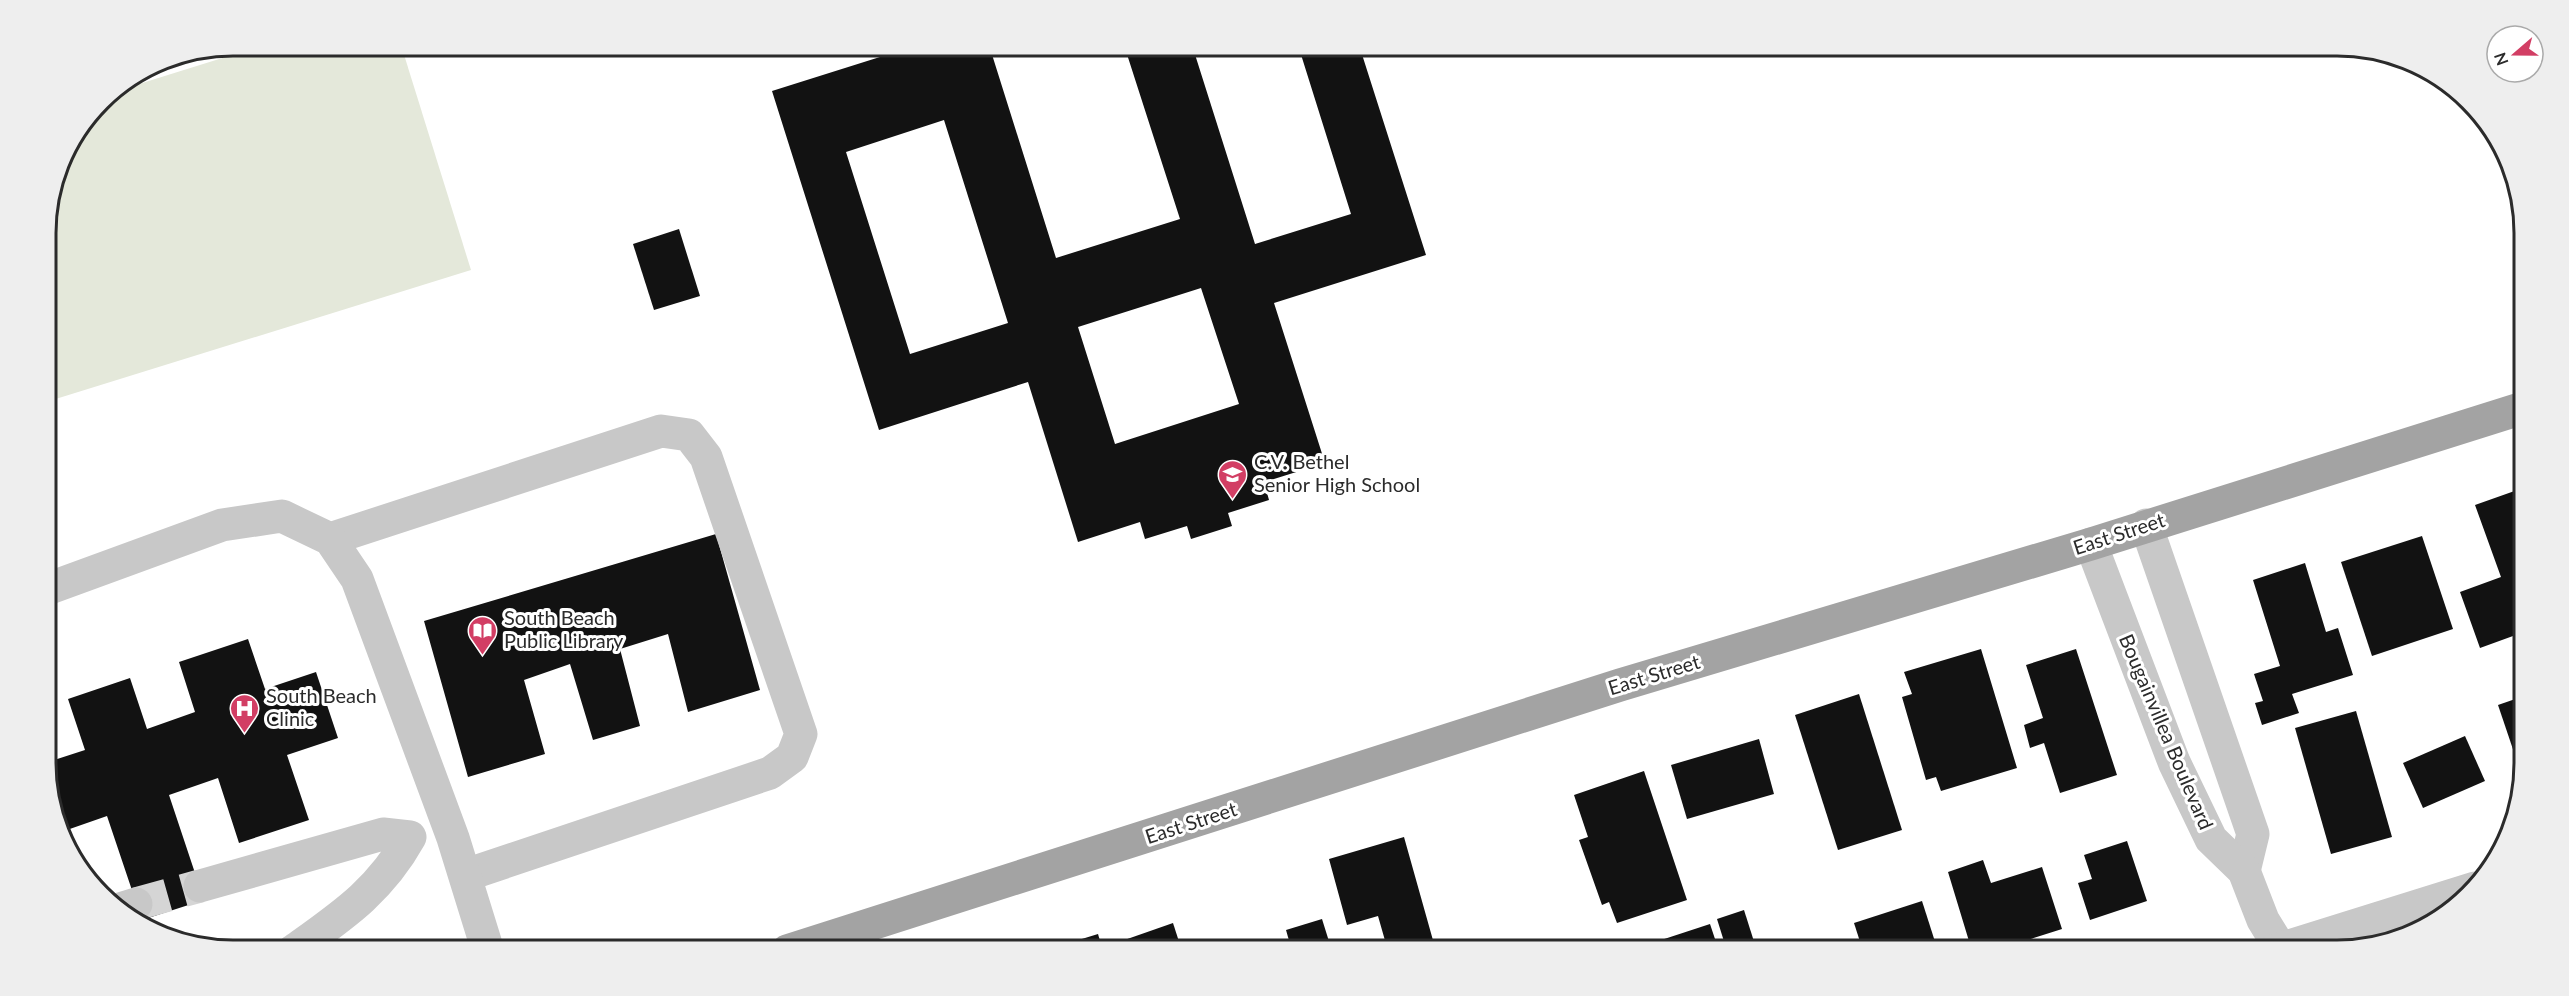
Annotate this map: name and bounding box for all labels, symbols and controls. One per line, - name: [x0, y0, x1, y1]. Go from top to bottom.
- north arrow: [2485, 24, 2545, 84]
- text: N: [2489, 50, 2511, 68]
- place label: C.V. Bethel Senior High School: [1254, 449, 1420, 496]
- school or university icon: C.V. Bethel Senior High School: [1217, 458, 1249, 500]
- street label: East Street: [2070, 507, 2168, 559]
- place label: South Beach Public Library: [504, 605, 624, 652]
- library icon: South Beach Public Library: [467, 614, 499, 656]
- street label: Bougainvillea Boulevard: [2115, 630, 2219, 833]
- street label: East Street: [1605, 649, 1703, 699]
- place label: South Beach Clinic: [266, 683, 377, 730]
- hospital icon: South Beach Clinic: [229, 692, 261, 734]
- street label: East Street: [1142, 796, 1240, 848]

